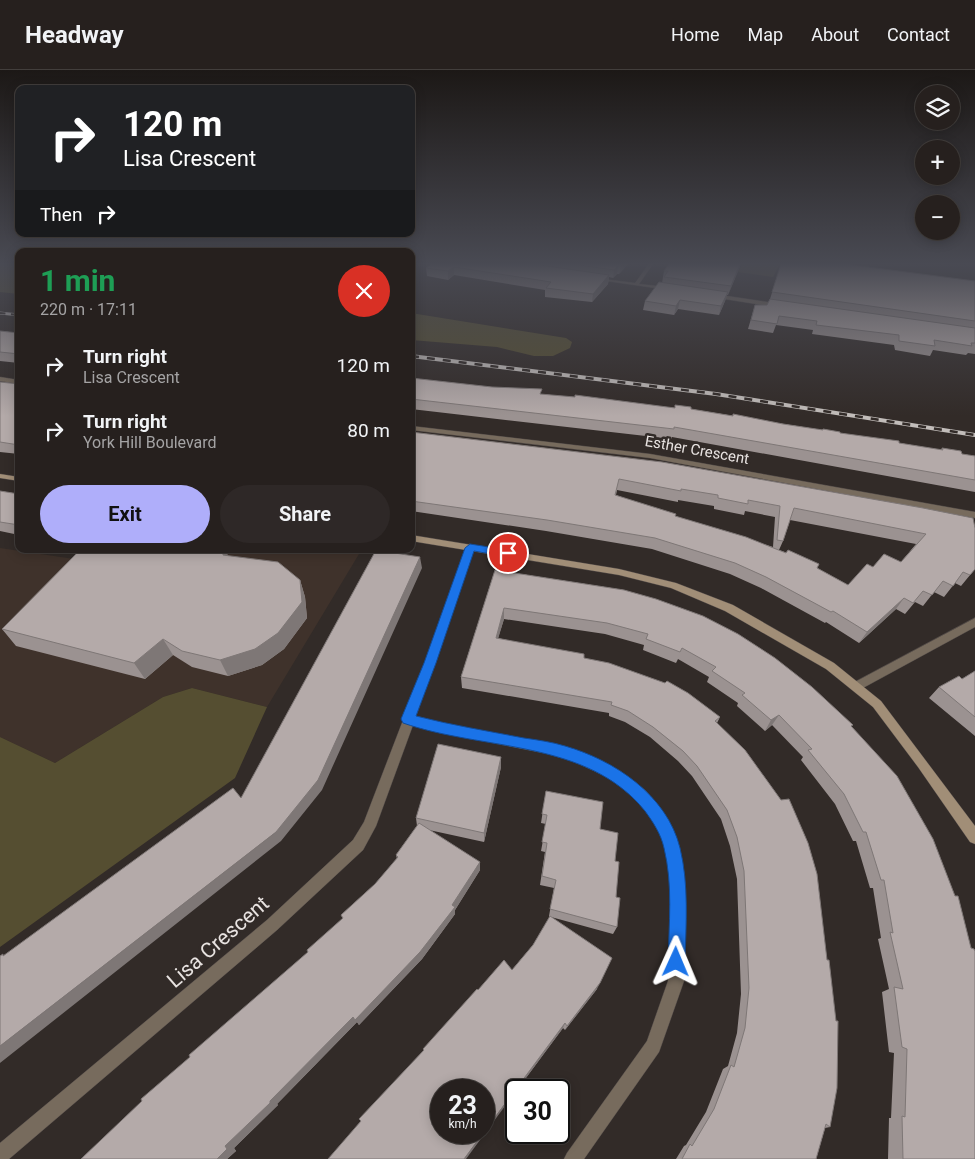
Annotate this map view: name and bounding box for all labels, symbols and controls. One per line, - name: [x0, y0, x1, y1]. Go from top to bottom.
- text: Headway: [25, 21, 124, 49]
- text: Home: [671, 24, 720, 45]
- text: Map: [748, 24, 783, 45]
- text: About: [811, 24, 859, 45]
- text: Contact: [887, 24, 950, 45]
- map controls: [915, 85, 960, 240]
- button: layers: [915, 85, 960, 130]
- text: 120 m: [123, 104, 222, 145]
- icon: right: [40, 105, 105, 170]
- button: +: [915, 140, 960, 185]
- text: Lisa Crescent: [123, 146, 256, 171]
- button: −: [915, 195, 960, 240]
- icon: right: [92, 200, 120, 228]
- text: Then: [40, 203, 82, 226]
- text: 1 min: [40, 263, 115, 298]
- button: close: [338, 265, 390, 317]
- text: 220 m · 17:11: [40, 300, 137, 319]
- text: Turn right: [83, 345, 167, 368]
- icon: right: [40, 352, 68, 380]
- text: 120 m: [337, 354, 390, 377]
- text: Lisa Crescent: [83, 368, 180, 387]
- text: Turn right: [83, 410, 167, 433]
- icon: right: [40, 417, 68, 445]
- text: 80 m: [347, 419, 390, 442]
- street label: Esther Crescent: [643, 432, 751, 468]
- text: York Hill Boulevard: [83, 433, 217, 452]
- button: Exit: [40, 485, 210, 543]
- button: Share: [220, 485, 390, 543]
- pin: [487, 532, 529, 574]
- icon: arrive: [494, 539, 522, 567]
- street label: Lisa Crescent: [162, 891, 274, 993]
- position arrow: [649, 935, 701, 987]
- speed limit sign: 30: [505, 1079, 570, 1144]
- text: 23: [448, 1091, 477, 1120]
- text: km/h: [448, 1117, 477, 1131]

